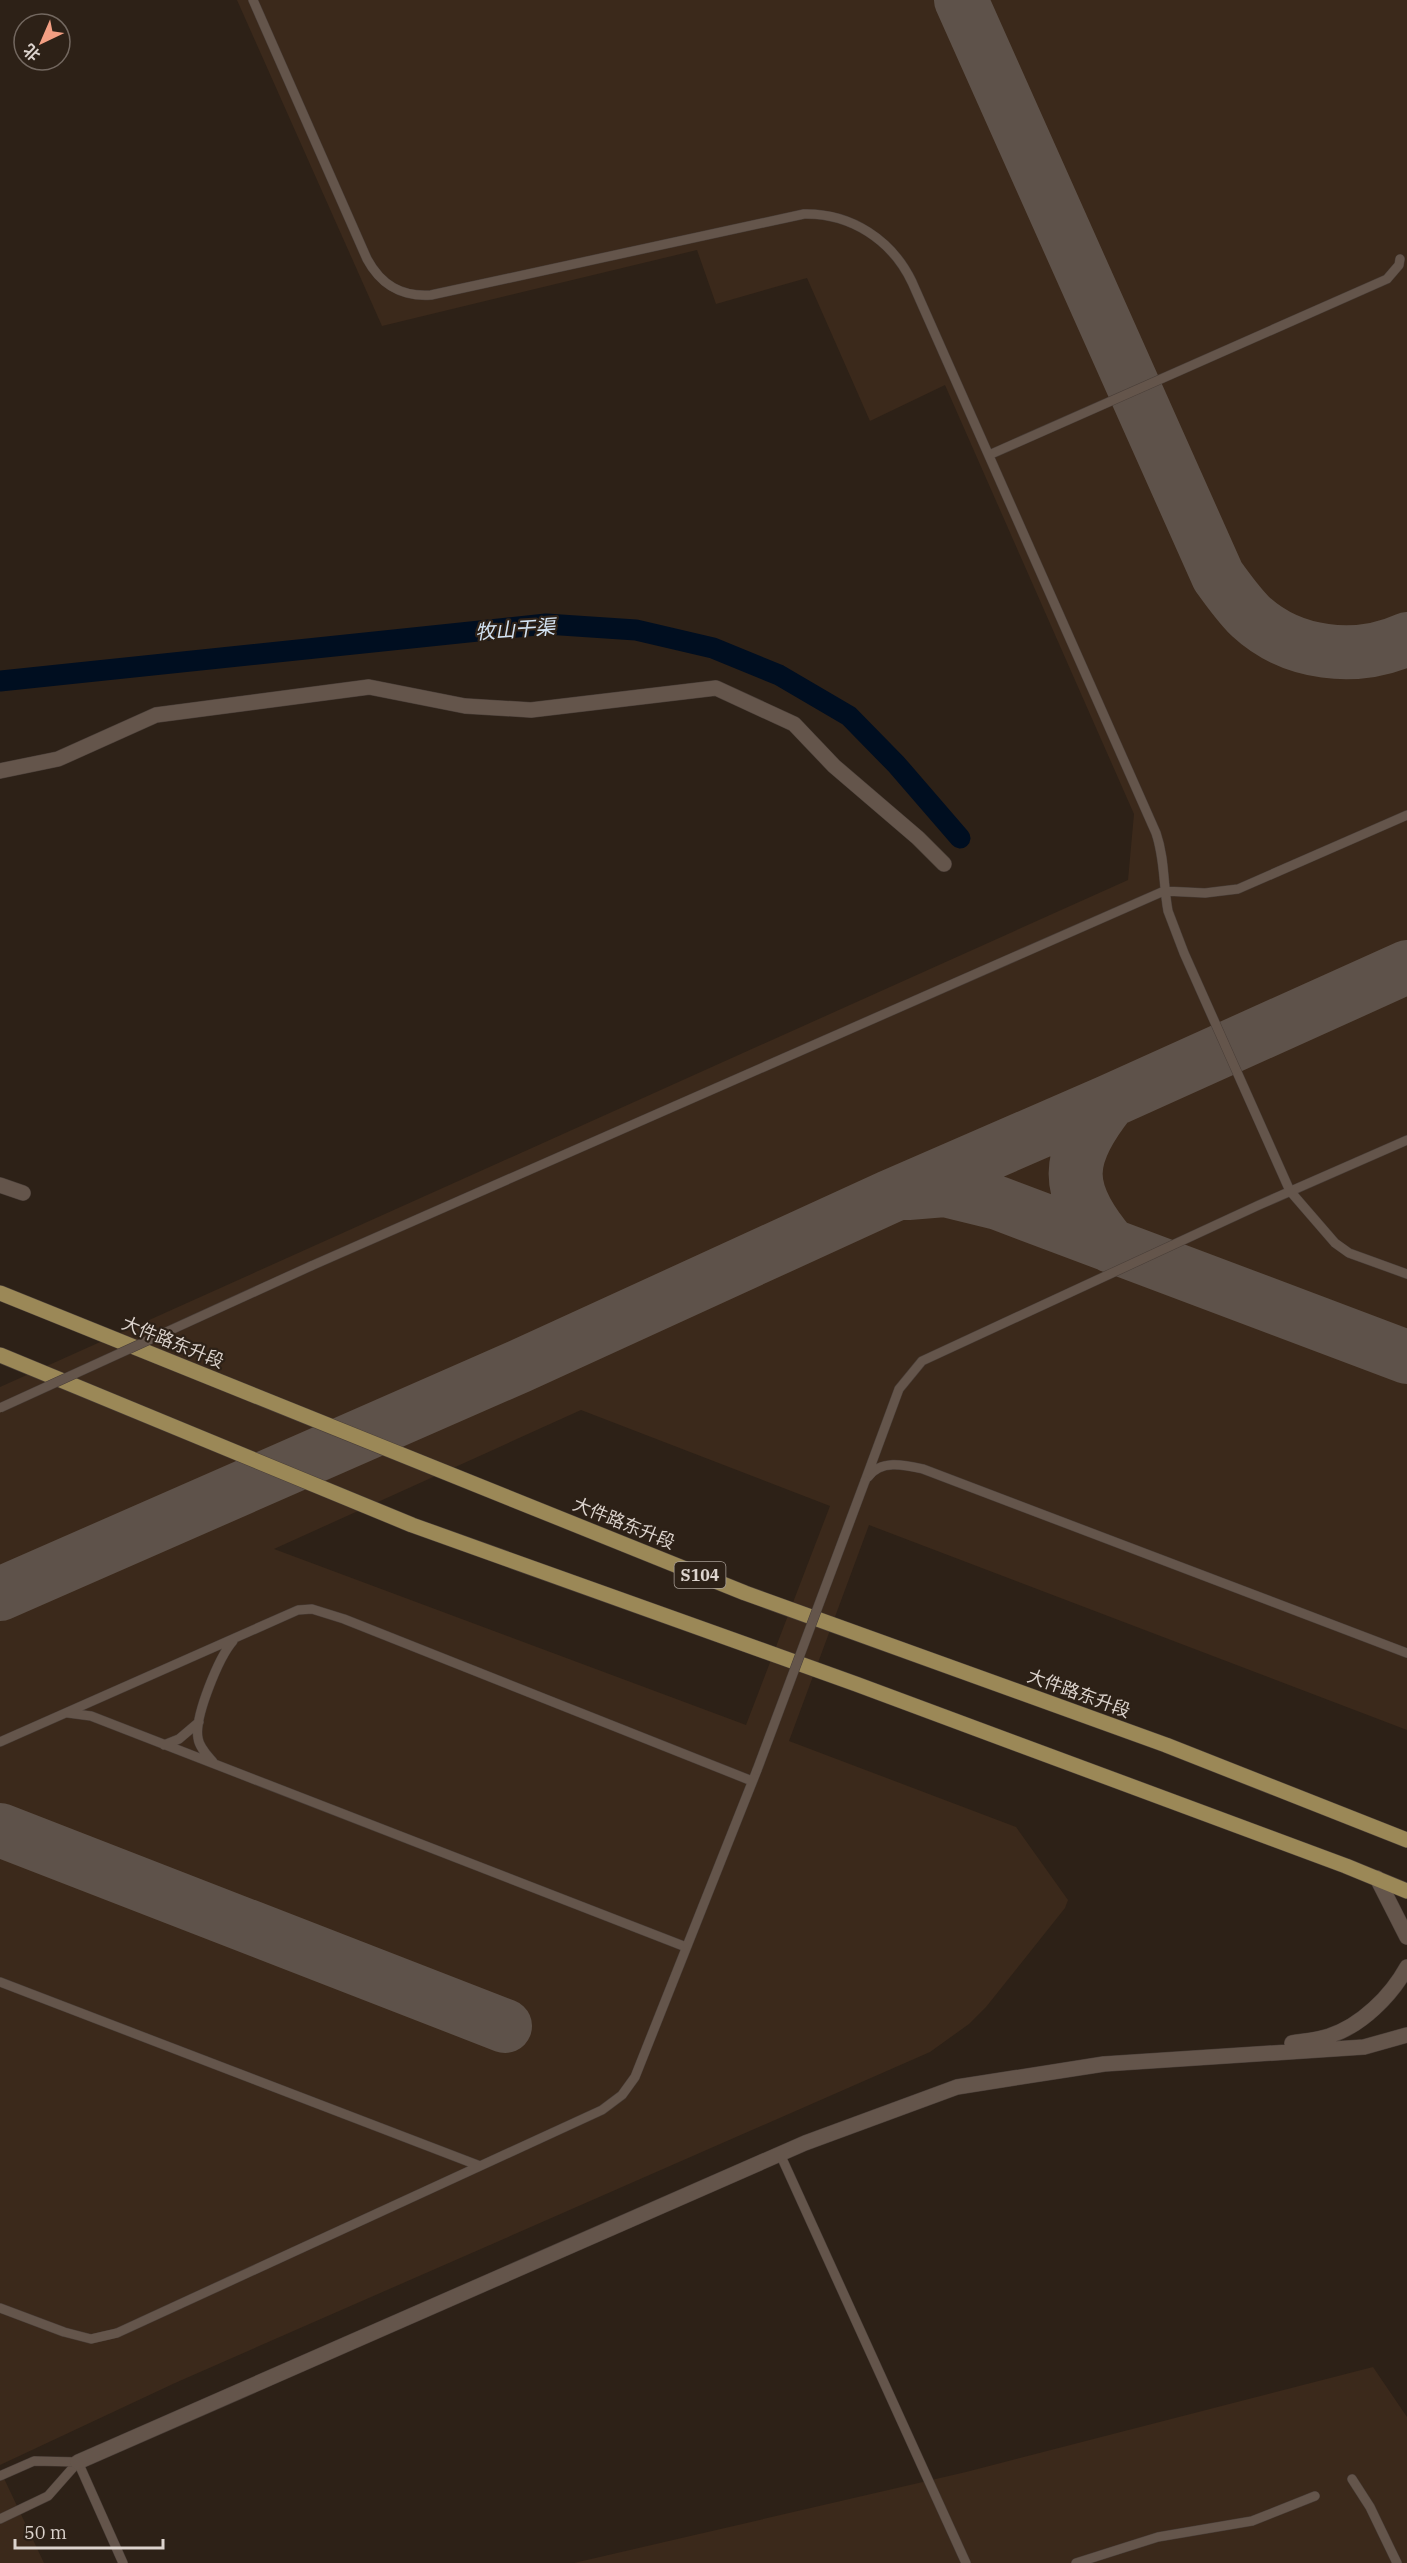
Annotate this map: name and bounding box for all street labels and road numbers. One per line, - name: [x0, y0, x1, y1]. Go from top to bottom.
- street label: 大件路东升段: [119, 1311, 227, 1373]
- street label: 大件路东升段: [570, 1492, 678, 1554]
- road number: S104: [674, 1562, 726, 1588]
- street label: 大件路东升段: [1024, 1664, 1134, 1722]

